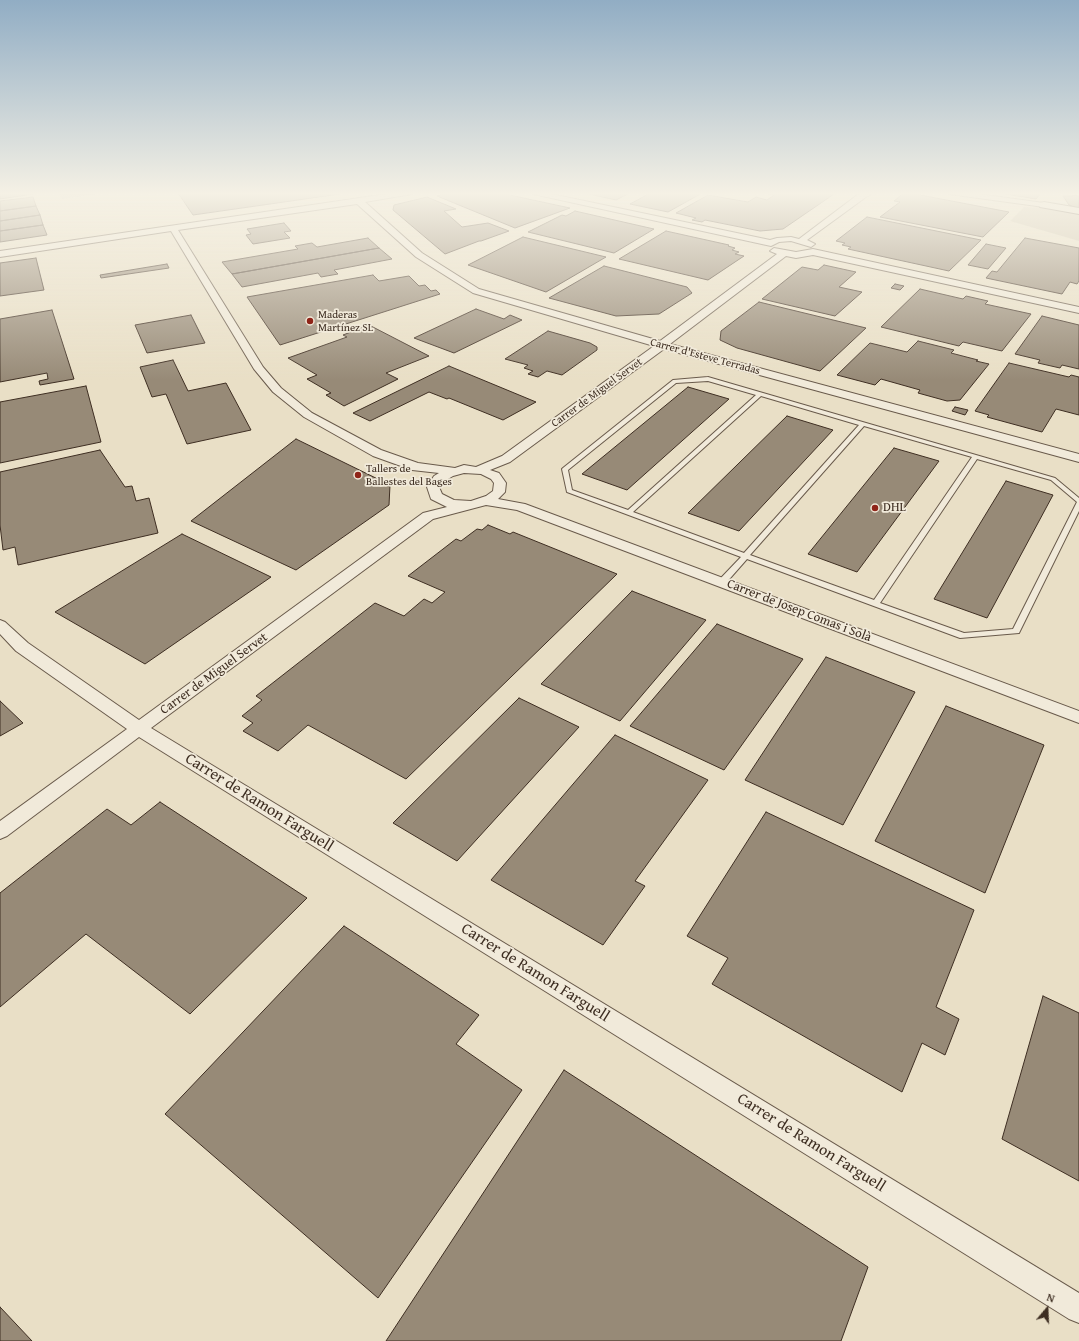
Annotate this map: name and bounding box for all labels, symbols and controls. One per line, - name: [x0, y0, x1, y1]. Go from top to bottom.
- place label: Maderas Martínez SL: [318, 308, 373, 334]
- marker: Maderas Martínez SL: [305, 316, 315, 326]
- street label: Carrer d'Esteve Terradas: [649, 336, 761, 378]
- street label: Carrer de Miguel Servet: [549, 356, 645, 430]
- place label: Tallers de Ballestes del Bages: [366, 462, 452, 488]
- marker: Tallers de Ballestes del Bages: [353, 470, 363, 480]
- place label: DHL: [883, 500, 906, 516]
- marker: DHL: [870, 503, 880, 513]
- street label: Carrer de Josep Comas i Solà: [725, 576, 873, 646]
- street label: Carrer de Miguel Servet: [157, 630, 271, 718]
- street label: Carrer de Ramon Farguell: [181, 749, 337, 857]
- street label: Carrer de Ramon Farguell: [457, 919, 613, 1027]
- street label: Carrer de Ramon Farguell: [733, 1089, 889, 1197]
- north arrow: [1027, 1289, 1067, 1329]
- text: N: [1045, 1289, 1057, 1306]

